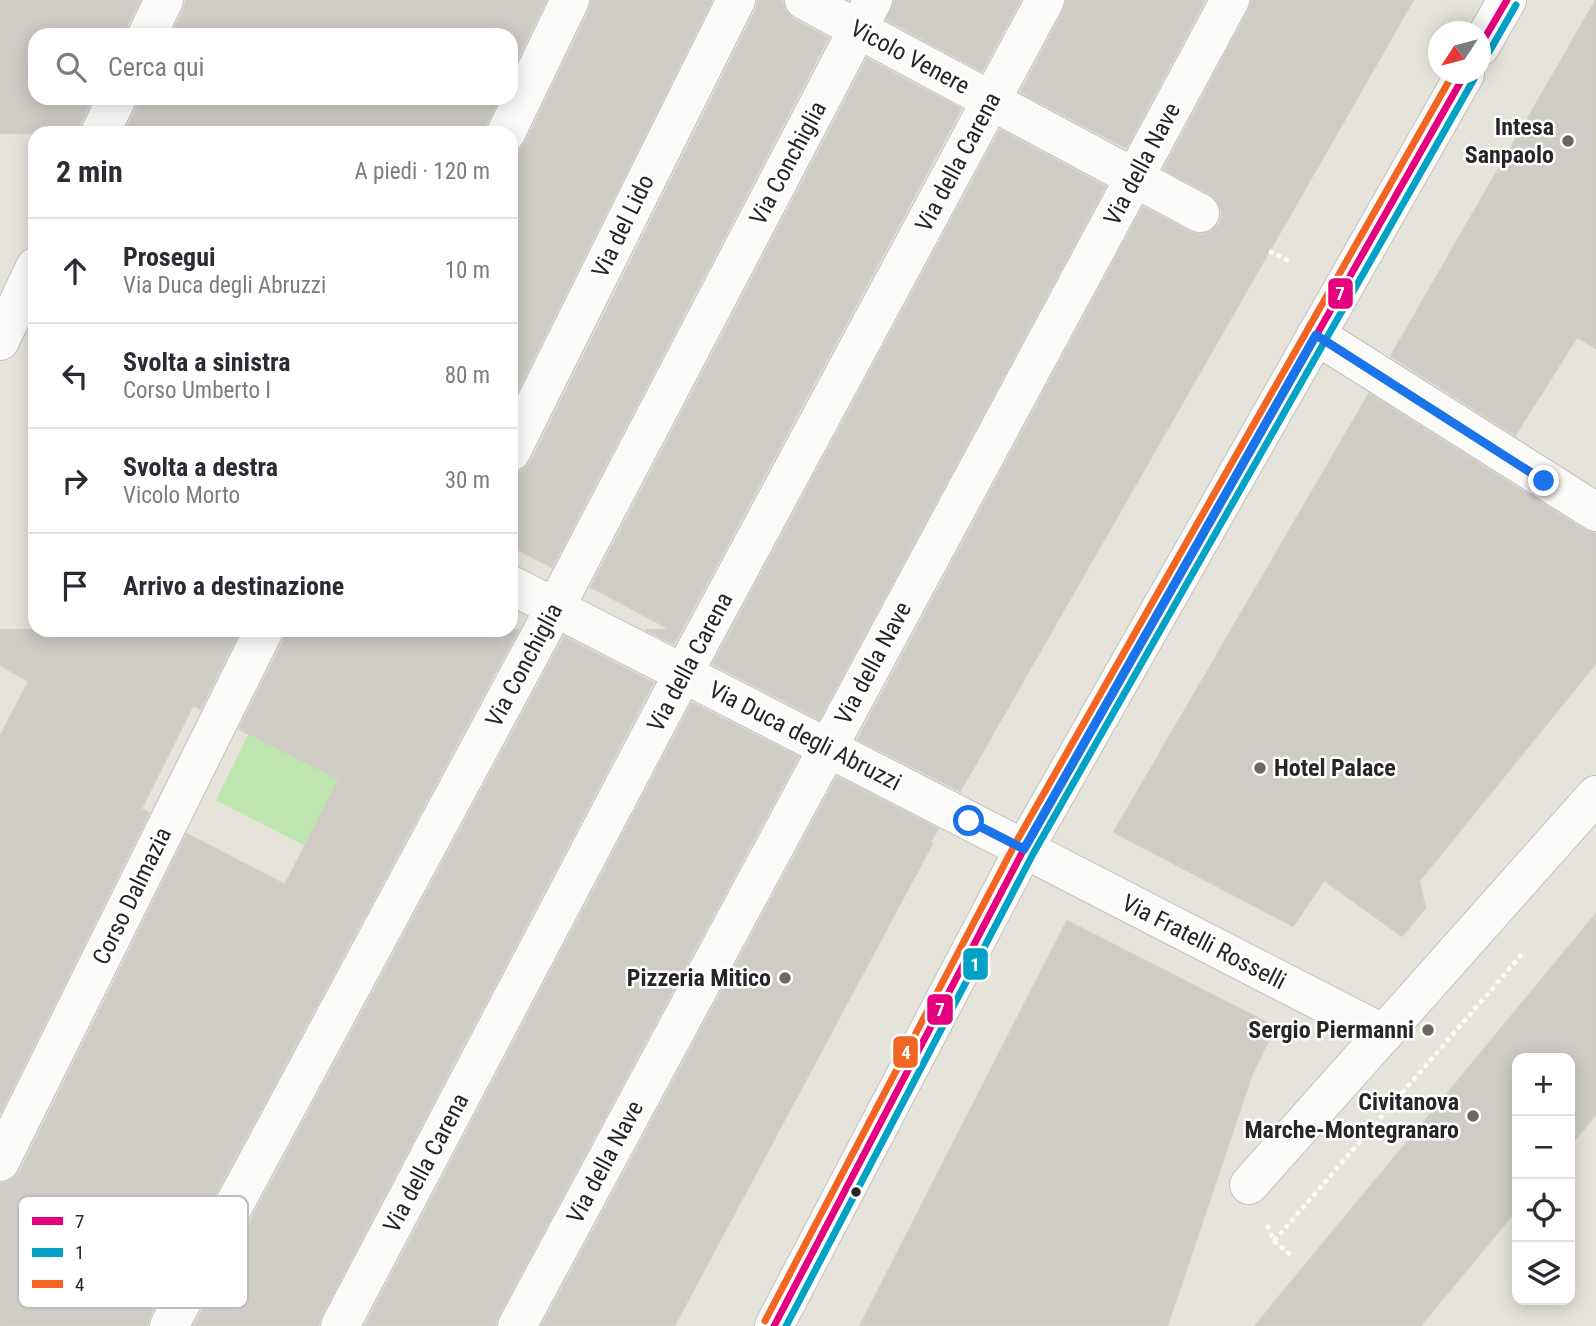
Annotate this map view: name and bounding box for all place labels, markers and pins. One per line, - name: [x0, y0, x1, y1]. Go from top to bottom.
- place label: Intesa Sanpaolo: [1465, 113, 1554, 169]
- marker: Intesa Sanpaolo: [1560, 133, 1576, 149]
- place label: Hotel Palace: [1274, 754, 1396, 782]
- marker: Hotel Palace: [1252, 760, 1268, 776]
- place label: Pizzeria Mitico: [627, 964, 771, 992]
- marker: Pizzeria Mitico: [777, 970, 793, 986]
- place label: Sergio Piermanni: [1248, 1016, 1414, 1044]
- marker: Sergio Piermanni: [1420, 1022, 1436, 1038]
- place label: Civitanova Marche-Montegranaro: [1244, 1088, 1459, 1144]
- marker: Civitanova Marche-Montegranaro: [1465, 1108, 1481, 1124]
- unlabelled marker: [849, 1185, 863, 1199]

